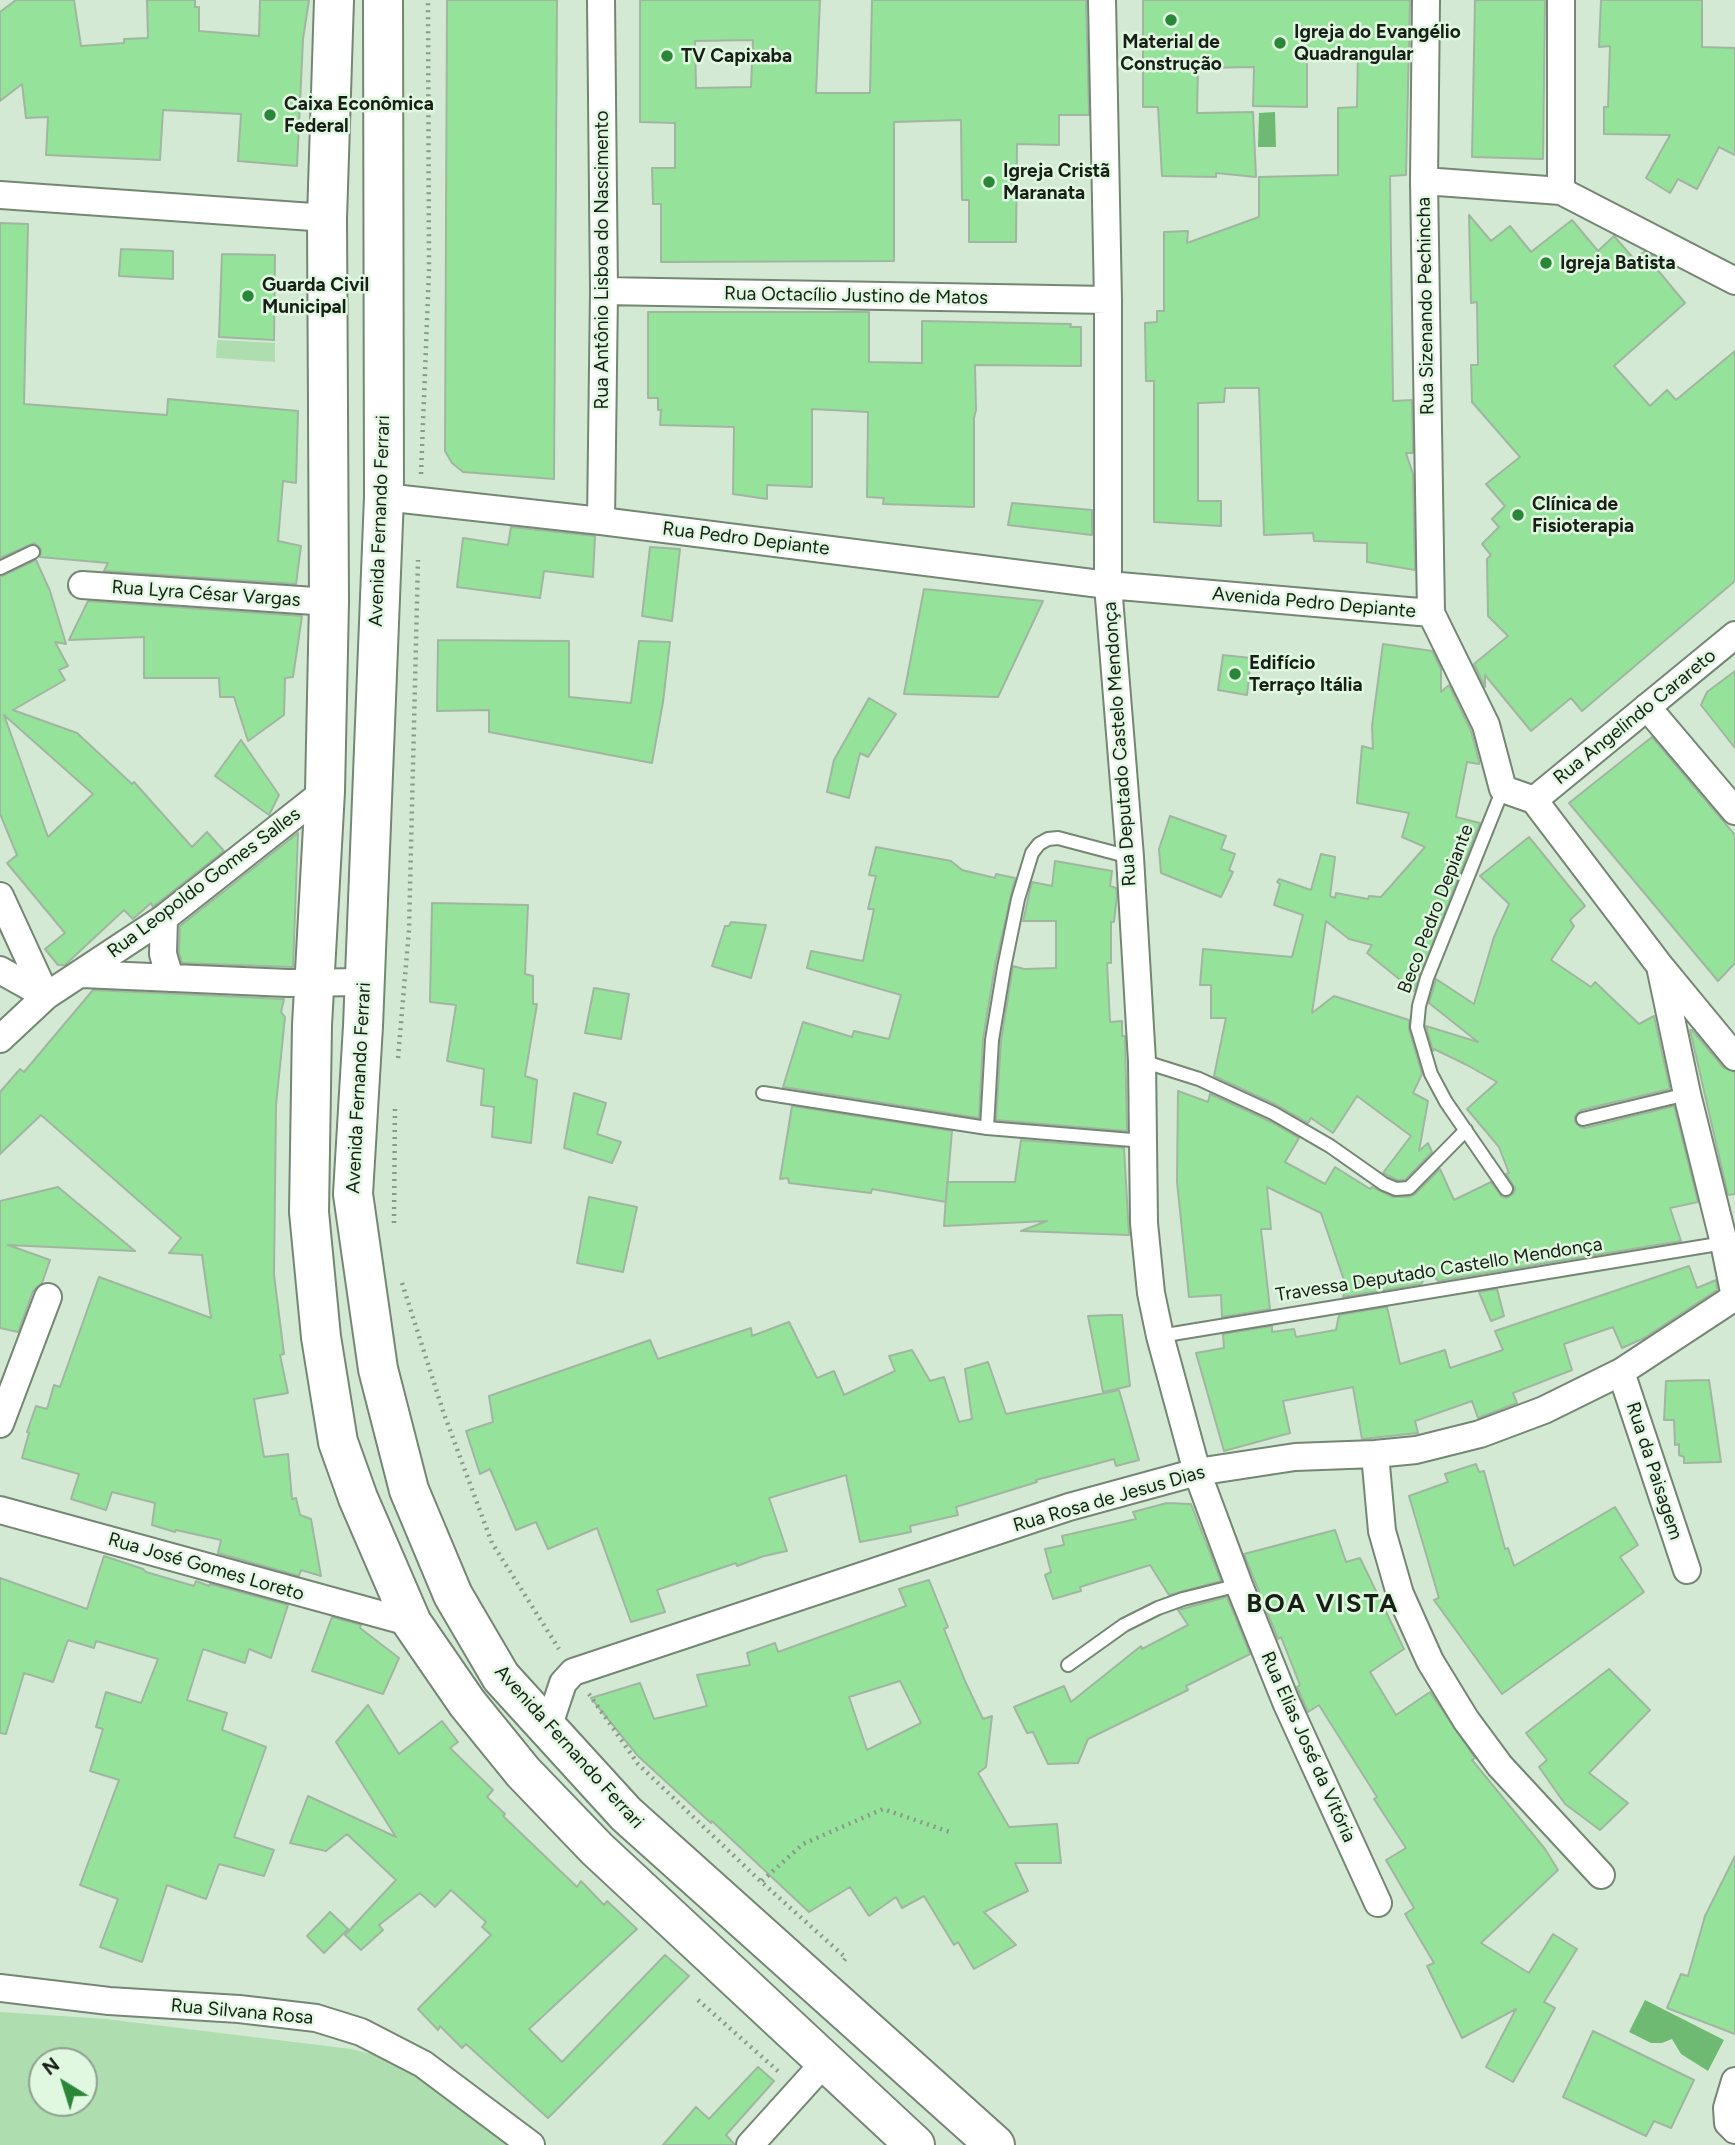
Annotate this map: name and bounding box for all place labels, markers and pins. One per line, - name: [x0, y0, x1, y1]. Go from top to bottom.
- marker: Material de Construção: [1163, 12, 1179, 28]
- place label: Igreja do Evangélio Quadrangular: [1294, 21, 1461, 65]
- place label: Material de Construção: [1120, 31, 1222, 75]
- marker: Igreja do Evangélio Quadrangular: [1272, 35, 1288, 51]
- place label: TV Capixaba: [681, 45, 792, 67]
- marker: TV Capixaba: [659, 48, 675, 64]
- place label: Caixa Econômica Federal: [284, 93, 434, 137]
- marker: Caixa Econômica Federal: [262, 107, 278, 123]
- place label: Igreja Cristã Maranata: [1003, 160, 1110, 204]
- marker: Igreja Cristã Maranata: [981, 174, 997, 190]
- place label: Igreja Batista: [1560, 252, 1676, 274]
- marker: Igreja Batista: [1538, 255, 1554, 271]
- place label: Guarda Civil Municipal: [262, 274, 369, 318]
- marker: Guarda Civil Municipal: [240, 288, 256, 304]
- place label: Clínica de Fisioterapia: [1532, 493, 1634, 537]
- marker: Clínica de Fisioterapia: [1510, 507, 1526, 523]
- place label: Edifício Terraço Itália: [1249, 652, 1363, 696]
- marker: Edifício Terraço Itália: [1227, 666, 1243, 682]

